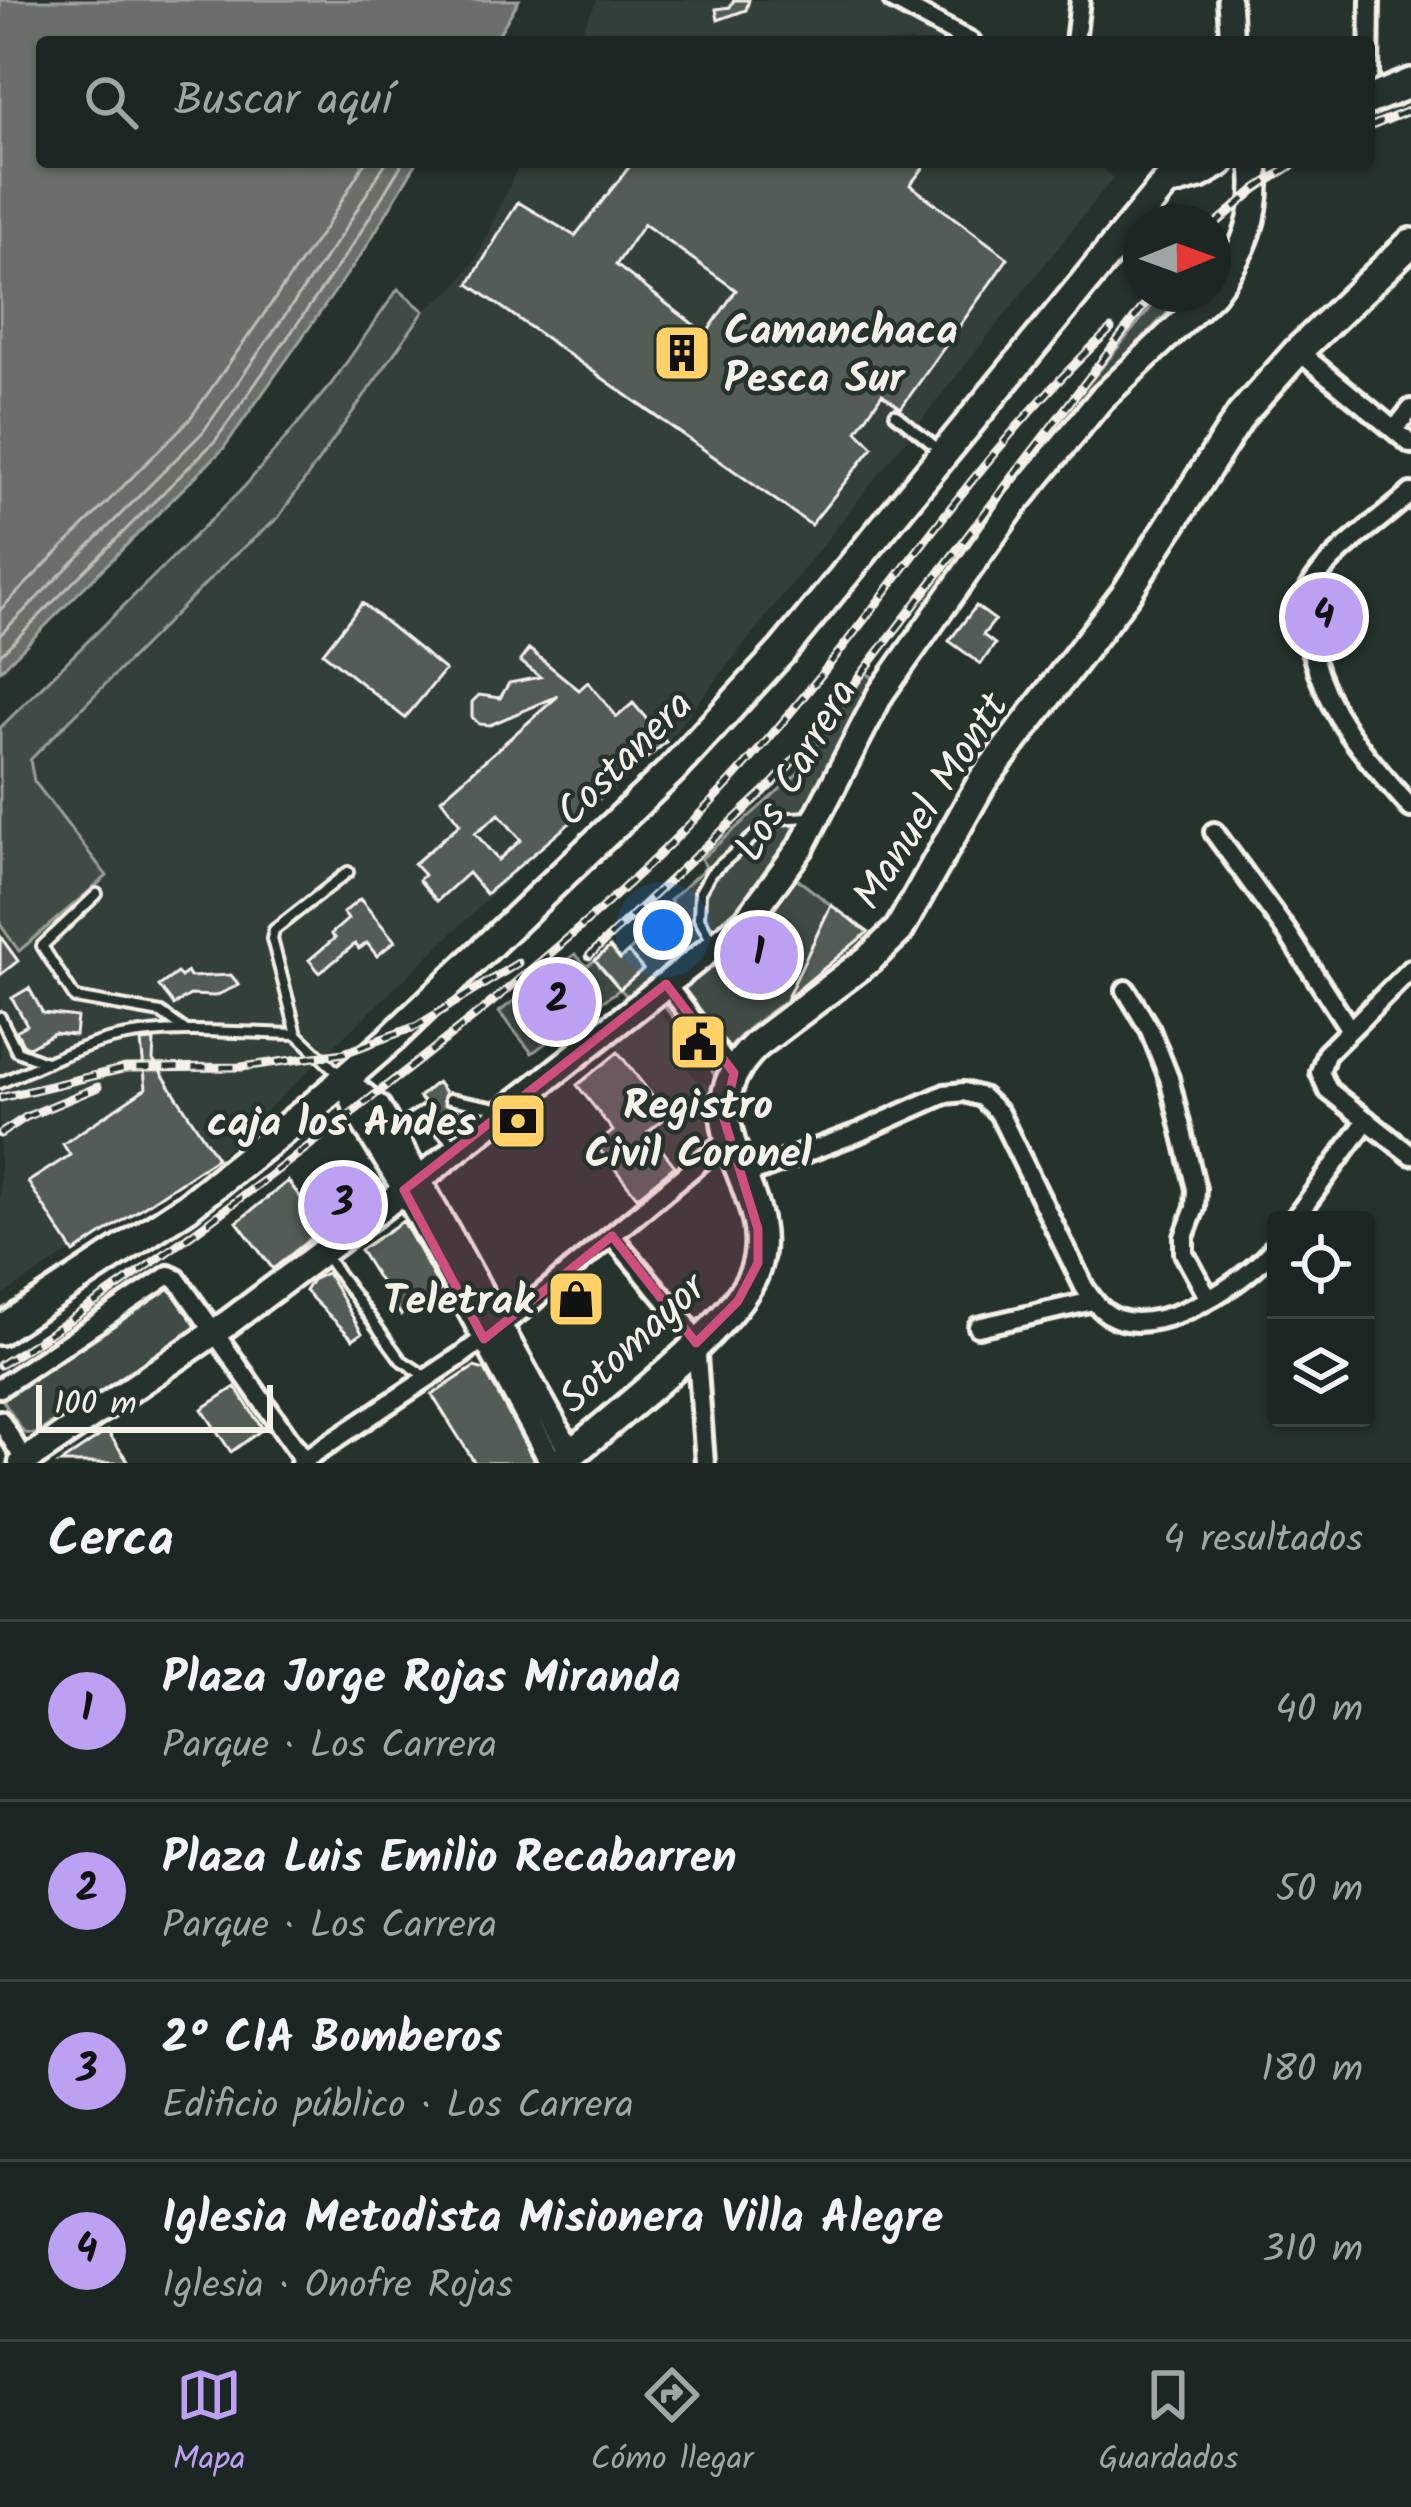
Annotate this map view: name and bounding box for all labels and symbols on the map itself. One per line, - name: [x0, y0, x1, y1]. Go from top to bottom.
- north arrow: [1123, 204, 1231, 312]
- place label: Camanchaca Pesca Sur: [724, 299, 958, 414]
- building icon: Camanchaca Pesca Sur: [651, 322, 713, 384]
- pin: 4: [1285, 572, 1363, 662]
- street label: Los Carrera: [718, 667, 877, 875]
- street label: Costanera: [541, 675, 710, 844]
- street label: Manuel Montt: [836, 679, 1028, 924]
- your location: [633, 900, 693, 960]
- pin: 1: [720, 910, 798, 1000]
- pin: 2: [518, 957, 596, 1047]
- public building icon: Registro Civil Coronel: [667, 1011, 729, 1073]
- place label: Registro Civil Coronel: [584, 1074, 812, 1189]
- bank icon: caja los Andes: [487, 1090, 549, 1152]
- place label: caja los Andes: [207, 1091, 476, 1158]
- pin: 3: [304, 1160, 382, 1250]
- street label: Sotomayor: [544, 1256, 724, 1431]
- shop icon: Teletrak: [545, 1268, 607, 1330]
- place label: Teletrak: [383, 1269, 535, 1336]
- scale bar: [36, 1379, 273, 1432]

